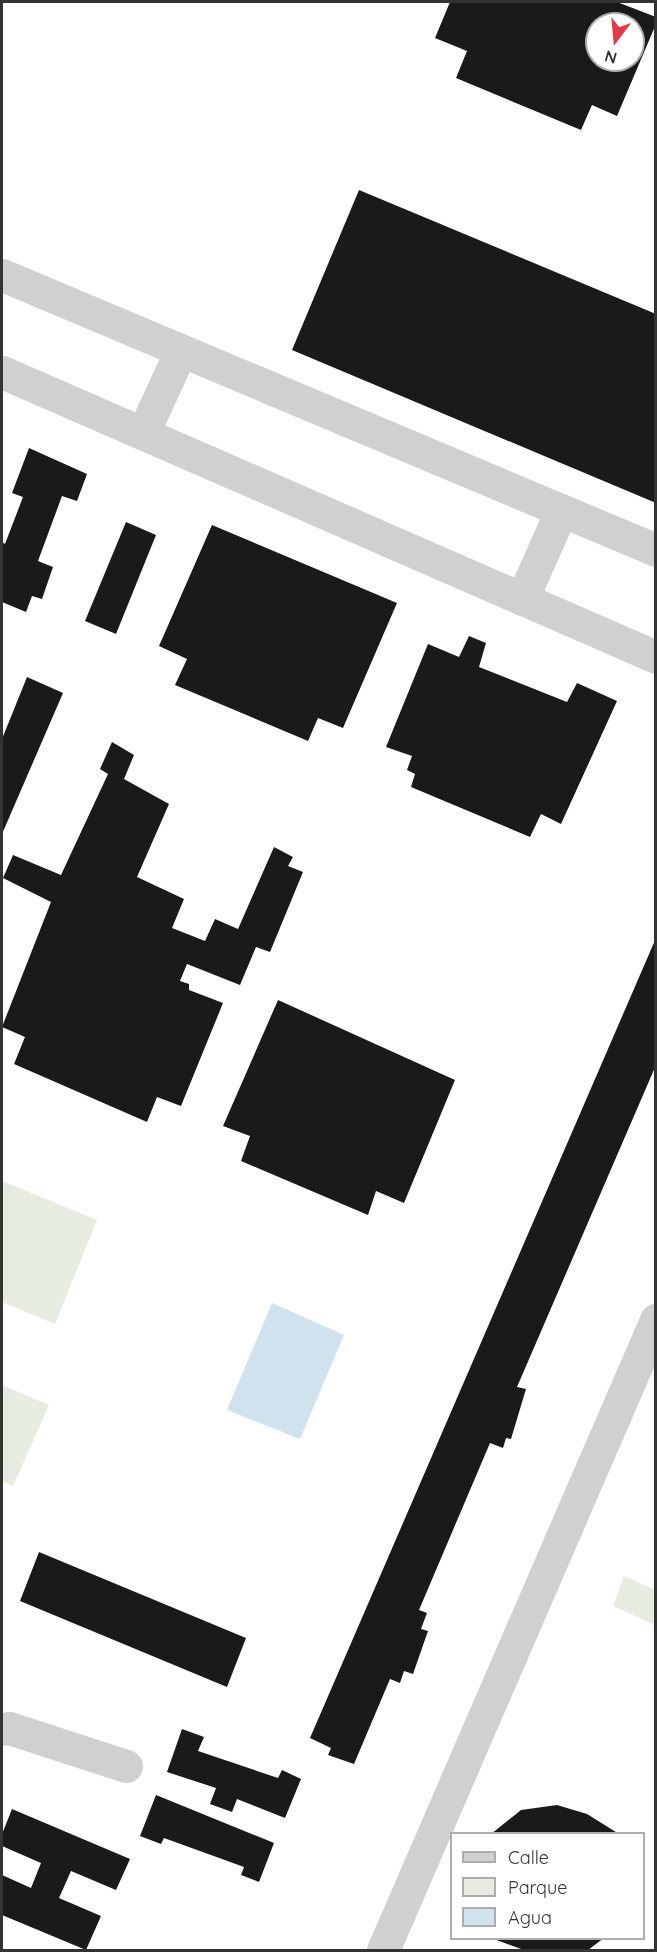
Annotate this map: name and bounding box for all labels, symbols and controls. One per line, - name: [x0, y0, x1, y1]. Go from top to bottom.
- north arrow: [585, 12, 645, 72]
- text: N: [602, 46, 619, 69]
- legend: [450, 1832, 645, 1940]
- text: Calle: [508, 1846, 549, 1869]
- text: Parque: [508, 1876, 567, 1899]
- text: Agua: [508, 1906, 552, 1929]

